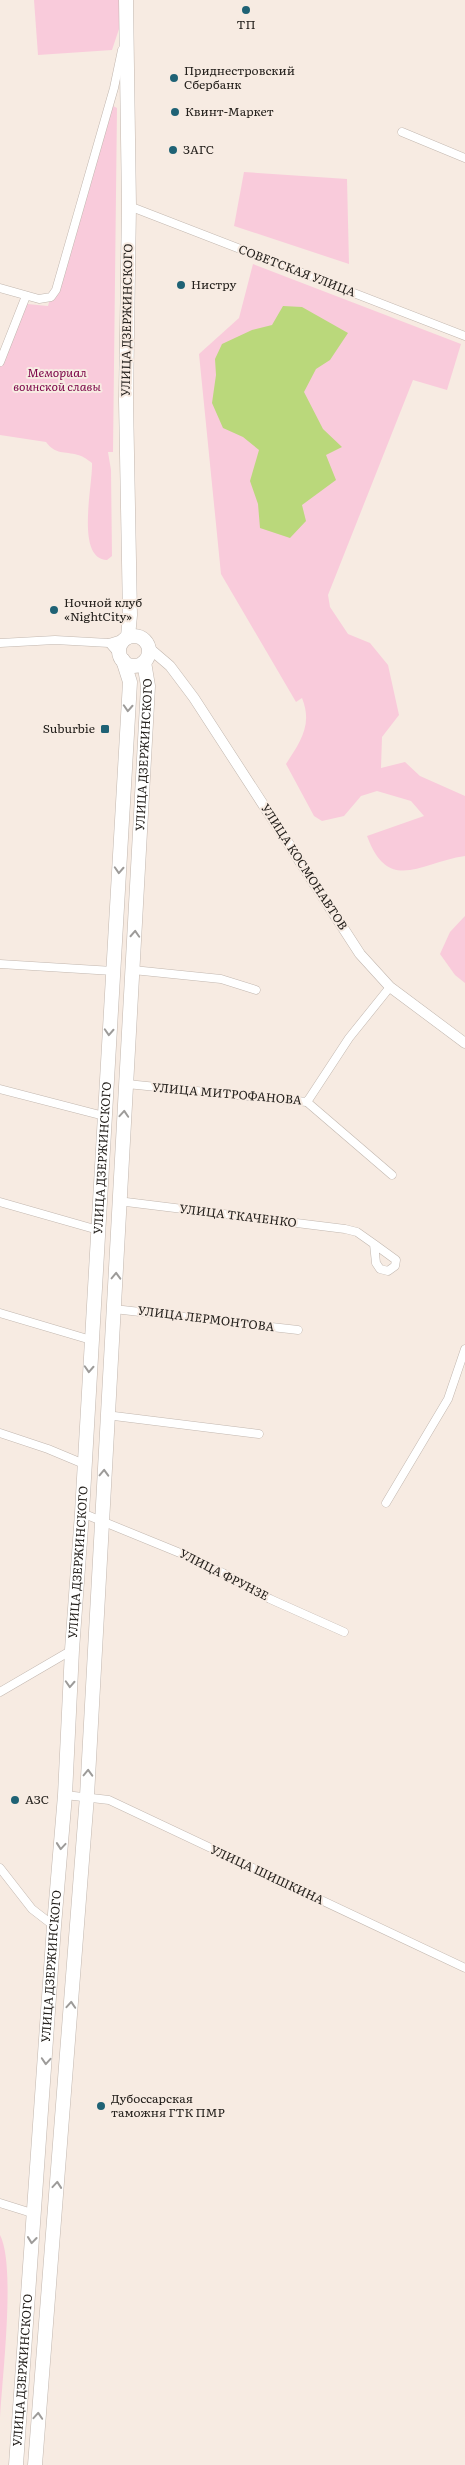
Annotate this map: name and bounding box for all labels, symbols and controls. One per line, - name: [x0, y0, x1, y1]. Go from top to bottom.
- marker: ТП: [240, 4, 252, 16]
- place label: ТП: [237, 15, 255, 33]
- place label: Приднестровский Сбербанк: [184, 61, 295, 93]
- marker: Приднестровский Сбербанк: [168, 72, 180, 84]
- place label: Квинт-Маркет: [185, 102, 274, 120]
- marker: Квинт-Маркет: [169, 106, 181, 118]
- place label: ЗАГС: [183, 140, 214, 158]
- marker: ЗАГС: [167, 144, 179, 156]
- street label: СОВЕТСКАЯ УЛИЦА: [236, 239, 359, 301]
- street label: УЛИЦА ДЗЕРЖИНСКОГО: [116, 243, 136, 397]
- place label: Нистру: [191, 275, 236, 293]
- marker: Нистру: [175, 279, 187, 291]
- park label: Мемориал воинской славы: [13, 363, 101, 395]
- place label: Ночной клуб «NightCity»: [64, 593, 142, 625]
- marker: Ночной клуб «NightCity»: [48, 604, 60, 616]
- street label: УЛИЦА ДЗЕРЖИНСКОГО: [130, 677, 156, 831]
- one-way arrow: [123, 704, 134, 712]
- place label: Suburbie: [43, 719, 95, 737]
- marker: Suburbie: [99, 723, 111, 735]
- street label: УЛИЦА КОСМОНАВТОВ: [257, 800, 352, 933]
- one-way arrow: [114, 866, 125, 874]
- one-way arrow: [129, 930, 140, 938]
- one-way arrow: [104, 1029, 115, 1037]
- street label: УЛИЦА МИТРОФАНОВА: [152, 1078, 303, 1109]
- street label: УЛИЦА ДЗЕРЖИНСКОГО: [88, 1081, 115, 1235]
- one-way arrow: [119, 1109, 130, 1117]
- street label: УЛИЦА ТКАЧЕНКО: [178, 1199, 298, 1231]
- one-way arrow: [110, 1272, 121, 1280]
- street label: УЛИЦА ЛЕРМОНТОВА: [137, 1301, 276, 1335]
- one-way arrow: [84, 1366, 95, 1374]
- one-way arrow: [99, 1469, 109, 1476]
- street label: УЛИЦА ДЗЕРЖИНСКОГО: [63, 1485, 92, 1639]
- street label: УЛИЦА ФРУНЗЕ: [177, 1544, 272, 1605]
- one-way arrow: [65, 1680, 76, 1688]
- one-way arrow: [83, 1769, 93, 1777]
- place label: АЗС: [25, 1790, 49, 1808]
- marker: АЗС: [9, 1794, 21, 1806]
- street label: УЛИЦА ШИШКИНА: [208, 1840, 327, 1908]
- one-way arrow: [56, 1842, 67, 1850]
- street label: УЛИЦА ДЗЕРЖИНСКОГО: [36, 1889, 65, 2043]
- one-way arrow: [65, 2001, 76, 2009]
- one-way arrow: [40, 2057, 51, 2065]
- place label: Дубоссарская таможня ГТК ПМР: [111, 2089, 225, 2121]
- marker: Дубоссарская таможня ГТК ПМР: [95, 2100, 107, 2112]
- one-way arrow: [51, 2180, 62, 2188]
- one-way arrow: [27, 2236, 38, 2244]
- street label: УЛИЦА ДЗЕРЖИНСКОГО: [7, 2293, 36, 2447]
- one-way arrow: [33, 2412, 44, 2420]

